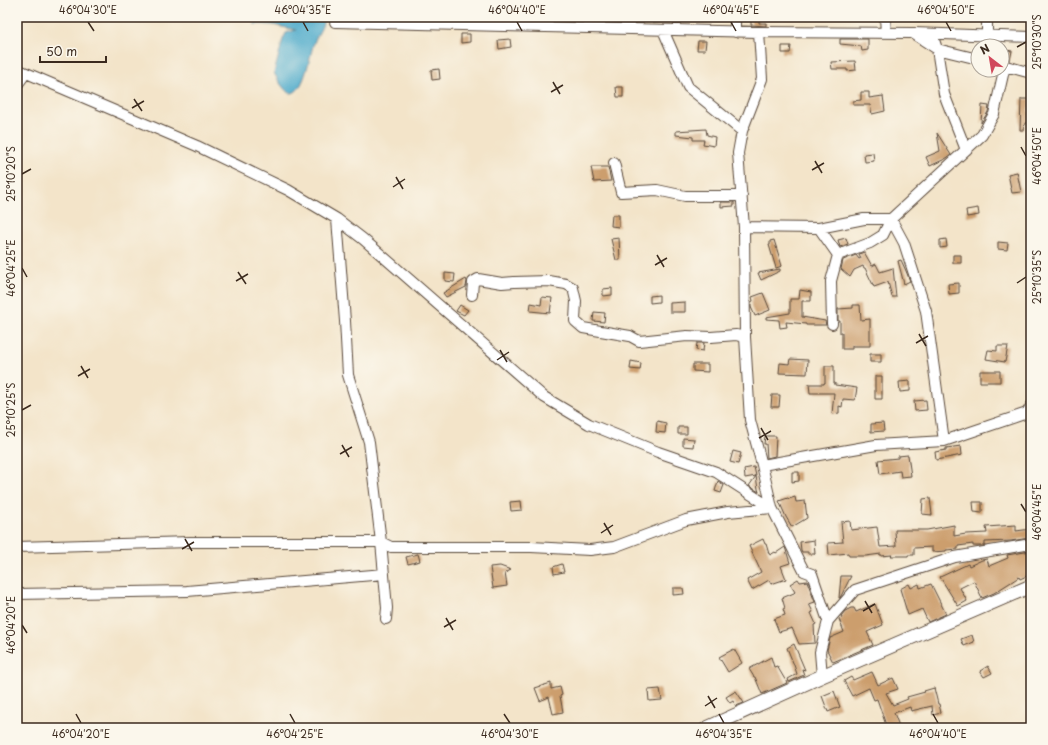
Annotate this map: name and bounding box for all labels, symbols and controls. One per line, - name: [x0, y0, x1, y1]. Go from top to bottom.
- text: 46°04'30"E: [59, 2, 117, 17]
- text: 46°04'35"E: [275, 2, 331, 17]
- text: 46°04'40"E: [488, 2, 546, 17]
- text: 46°04'45"E: [703, 2, 759, 17]
- text: 46°04'50"E: [917, 2, 975, 17]
- text: 25°10'30"S: [1029, 14, 1044, 70]
- scale bar: [40, 38, 106, 64]
- north arrow: [970, 38, 1010, 78]
- text: N: [976, 39, 993, 59]
- text: 50 m: [46, 42, 77, 60]
- text: 46°04'50"E: [1029, 127, 1044, 185]
- text: 25°10'20"S: [3, 146, 18, 202]
- text: 46°04'25"E: [3, 239, 18, 297]
- text: 25°10'35"S: [1029, 250, 1044, 304]
- text: 25°10'25"S: [3, 382, 18, 438]
- text: 46°04'45"E: [1029, 484, 1044, 540]
- text: 46°04'20"E: [3, 596, 18, 654]
- text: 46°04'20"E: [52, 726, 110, 741]
- text: 46°04'25"E: [266, 726, 324, 741]
- text: 46°04'30"E: [481, 726, 539, 741]
- text: 46°04'35"E: [696, 726, 752, 741]
- text: 46°04'40"E: [909, 726, 967, 741]

